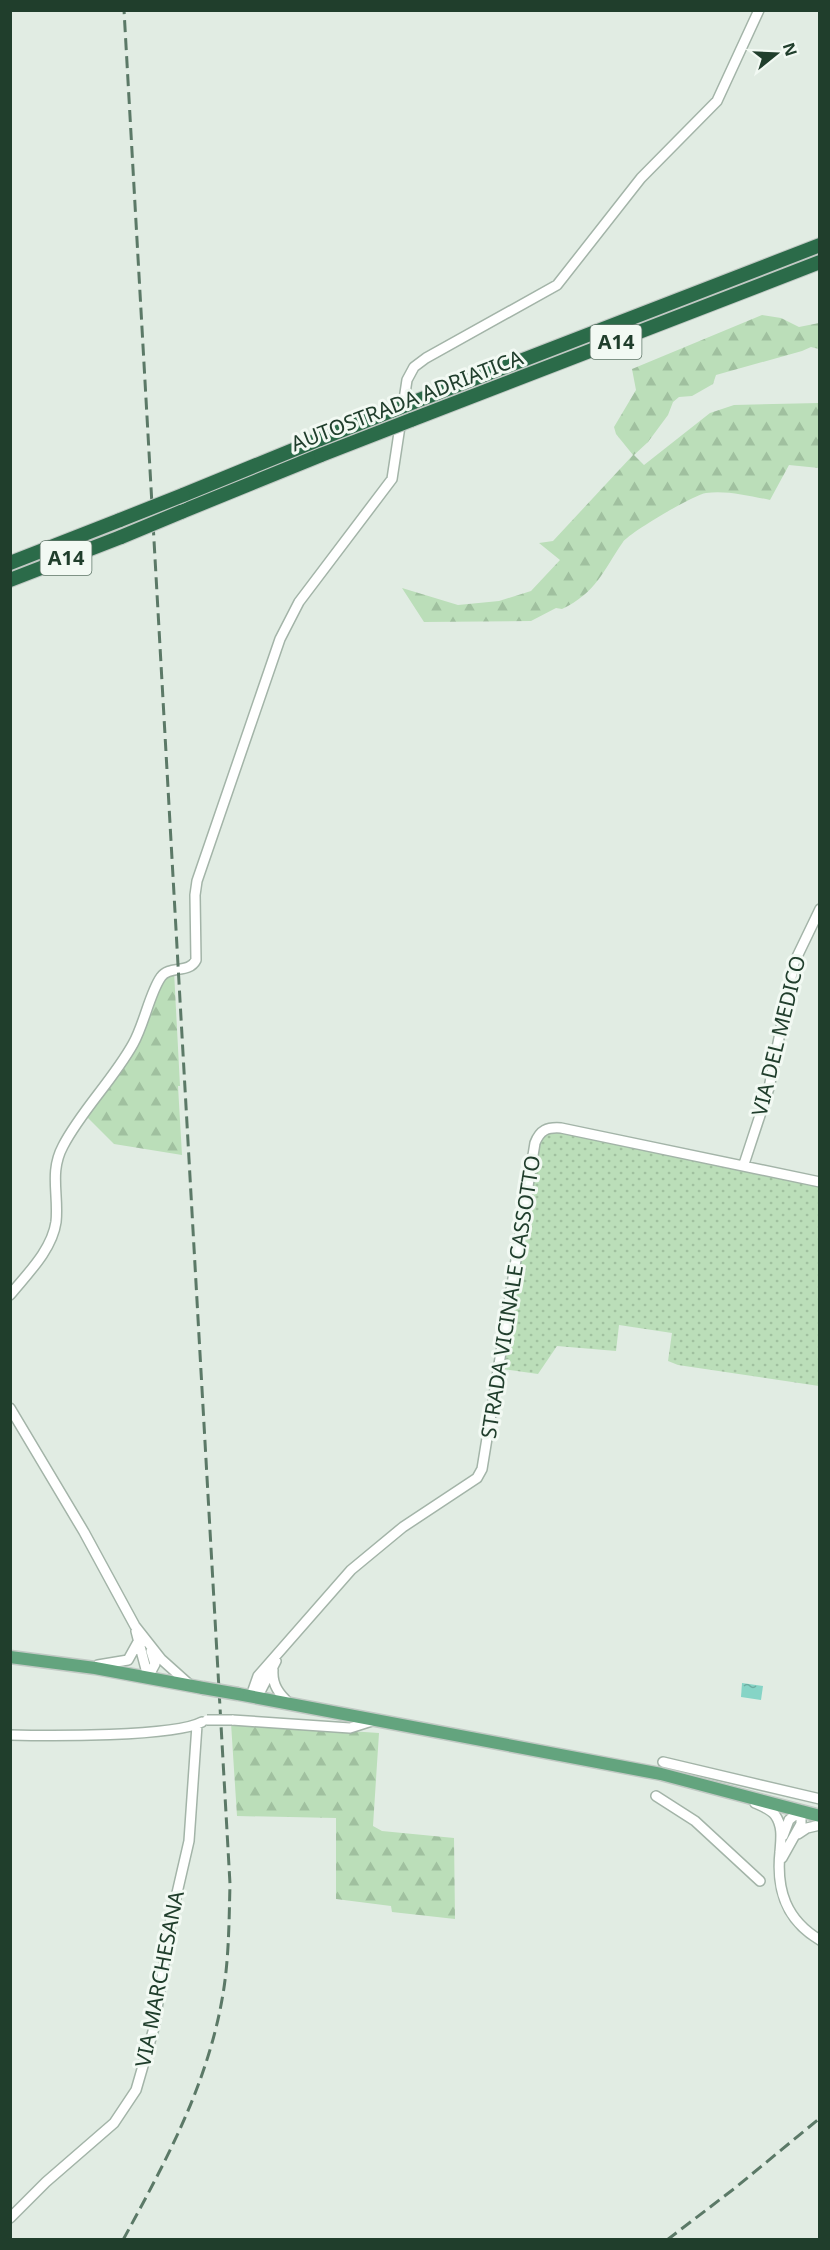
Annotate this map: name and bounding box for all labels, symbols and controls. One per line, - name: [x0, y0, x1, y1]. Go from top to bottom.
- north arrow: [746, 24, 806, 84]
- text: N: [778, 40, 803, 59]
- road number: A14: [590, 325, 642, 359]
- street label: AUTOSTRADA ADRIATICA: [287, 343, 527, 457]
- road number: A14: [40, 541, 92, 575]
- street label: VIA DEL MEDICO: [745, 953, 812, 1119]
- street label: STRADA VICINALE CASSOTTO: [474, 1153, 546, 1440]
- street label: VIA MARCHESANA: [128, 1888, 190, 2069]

